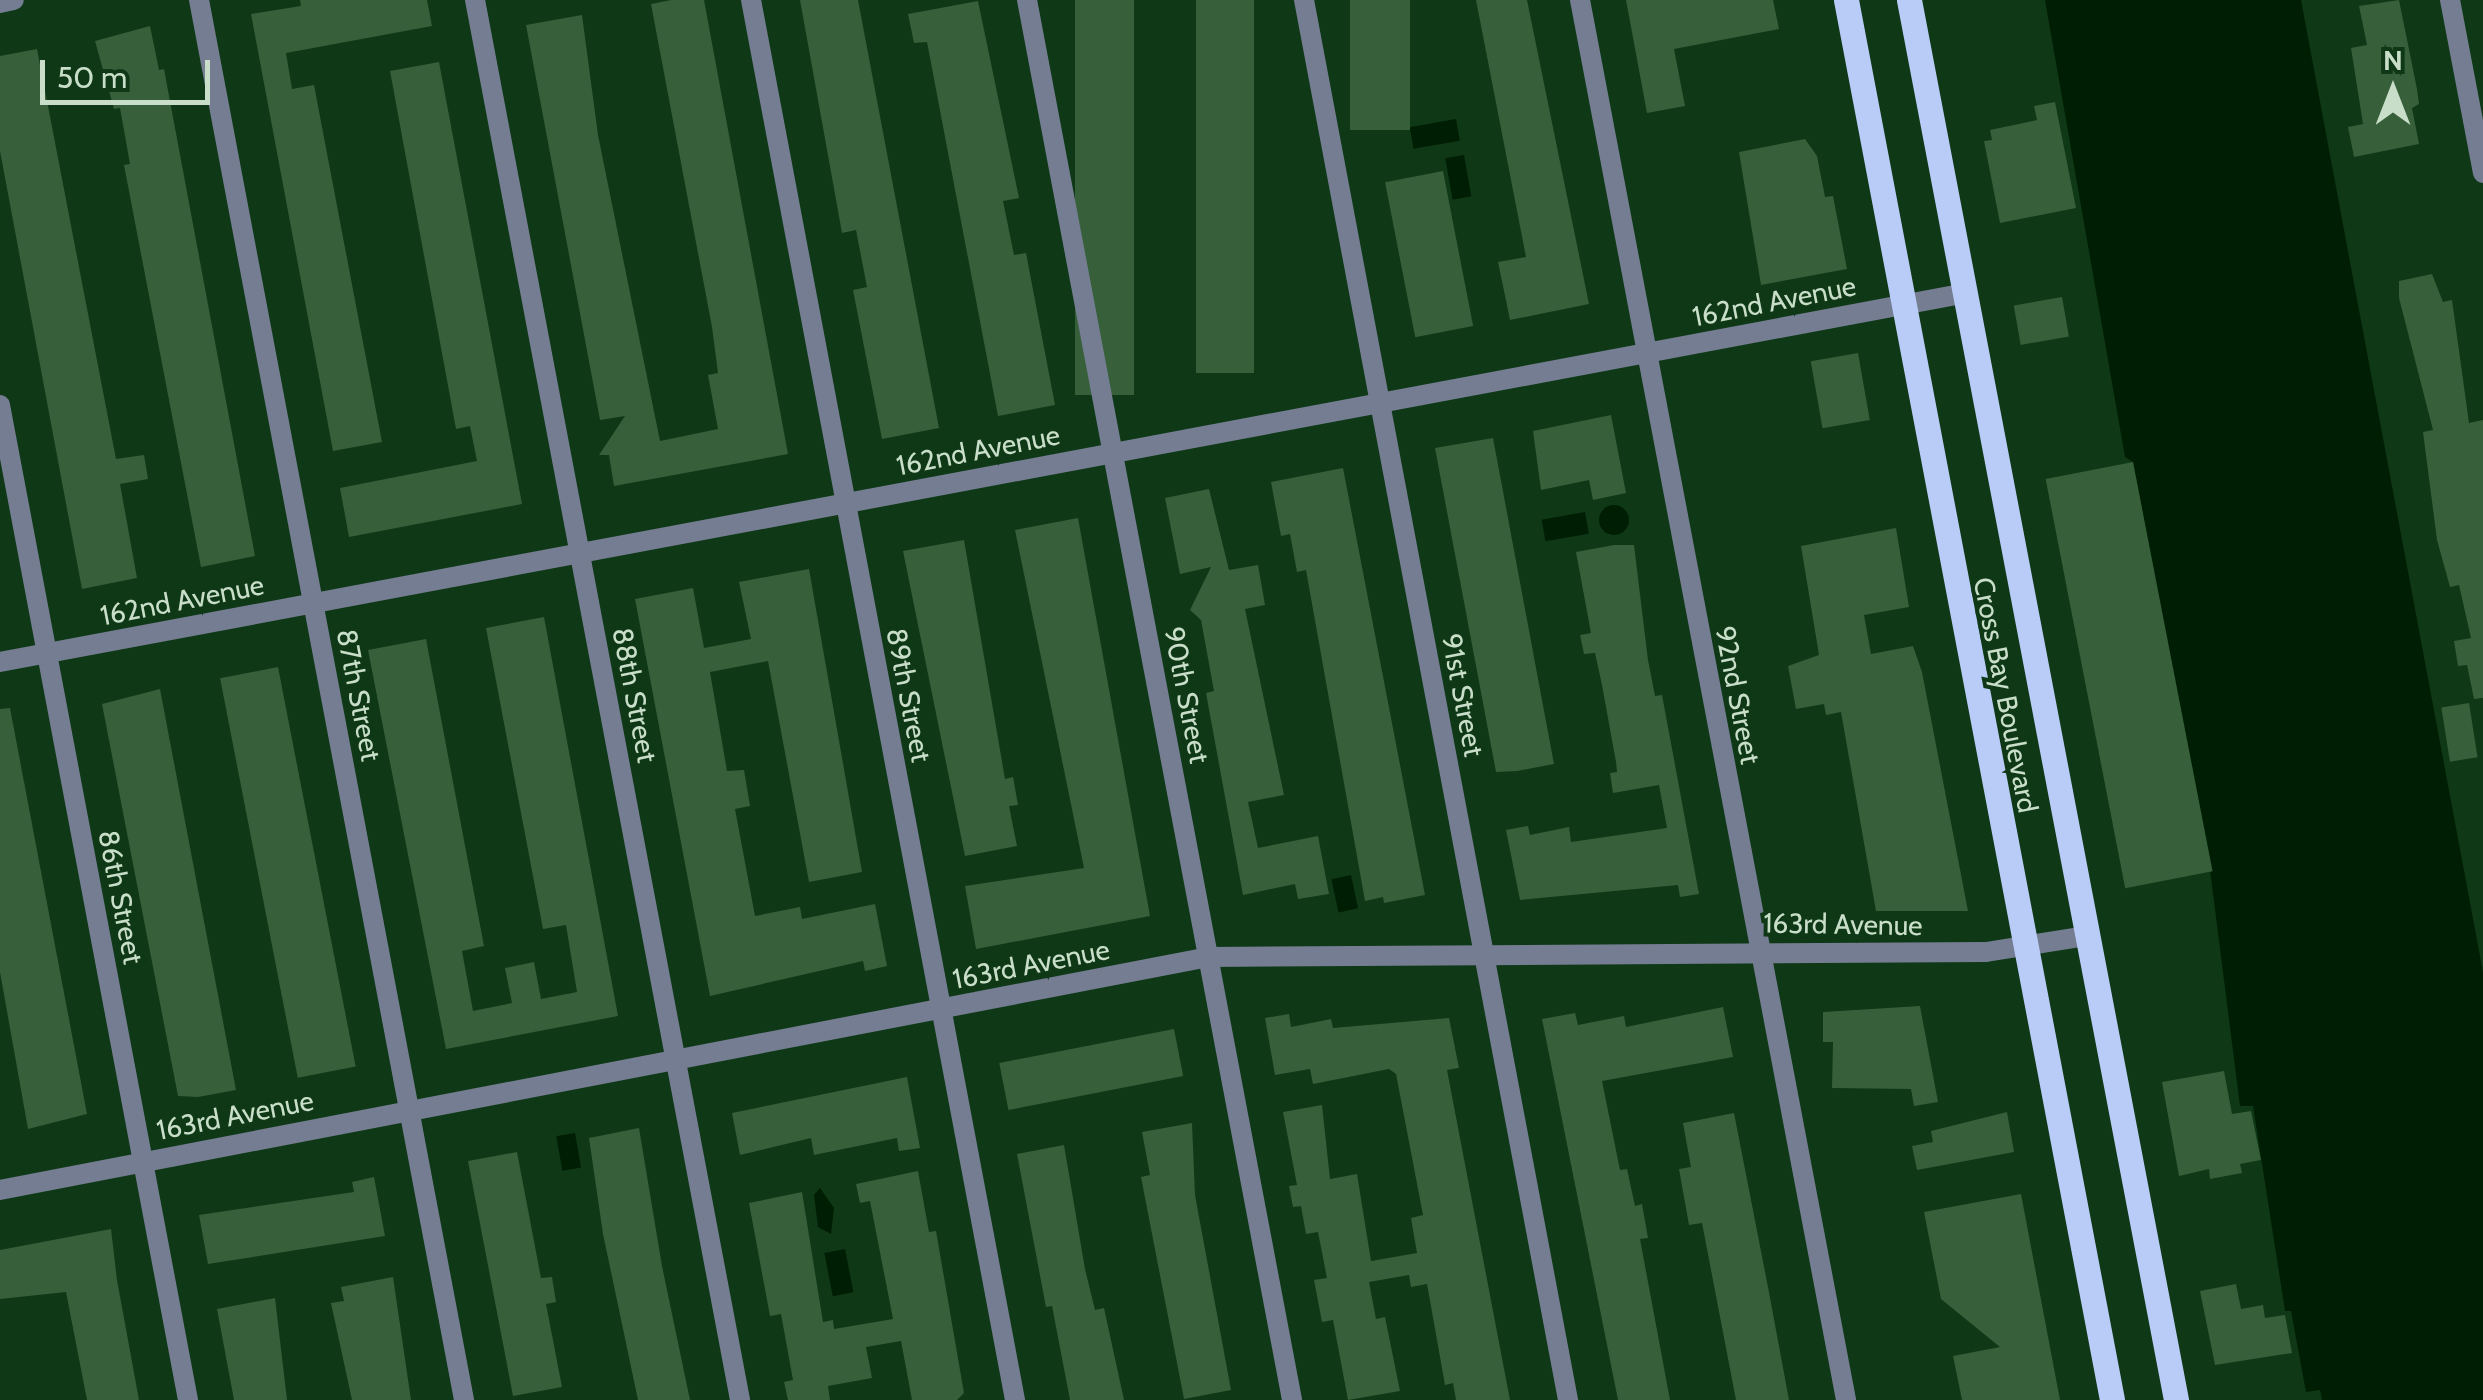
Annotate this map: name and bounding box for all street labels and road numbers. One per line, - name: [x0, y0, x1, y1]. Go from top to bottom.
- street label: 162nd Avenue: [1689, 269, 1859, 333]
- street label: 162nd Avenue: [893, 418, 1063, 482]
- street label: 162nd Avenue: [97, 568, 267, 632]
- street label: Cross Bay Boulevard: [1967, 574, 2045, 816]
- street label: 92nd Street: [1708, 623, 1768, 767]
- street label: 90th Street: [1157, 624, 1217, 766]
- street label: 88th Street: [605, 625, 665, 765]
- street label: 89th Street: [880, 625, 938, 765]
- street label: 87th Street: [330, 626, 388, 764]
- street label: 91st Street: [1435, 631, 1491, 759]
- street label: 86th Street: [92, 827, 150, 967]
- street label: 163rd Avenue: [1763, 906, 1923, 942]
- street label: 163rd Avenue: [950, 932, 1112, 996]
- street label: 163rd Avenue: [154, 1083, 316, 1147]

